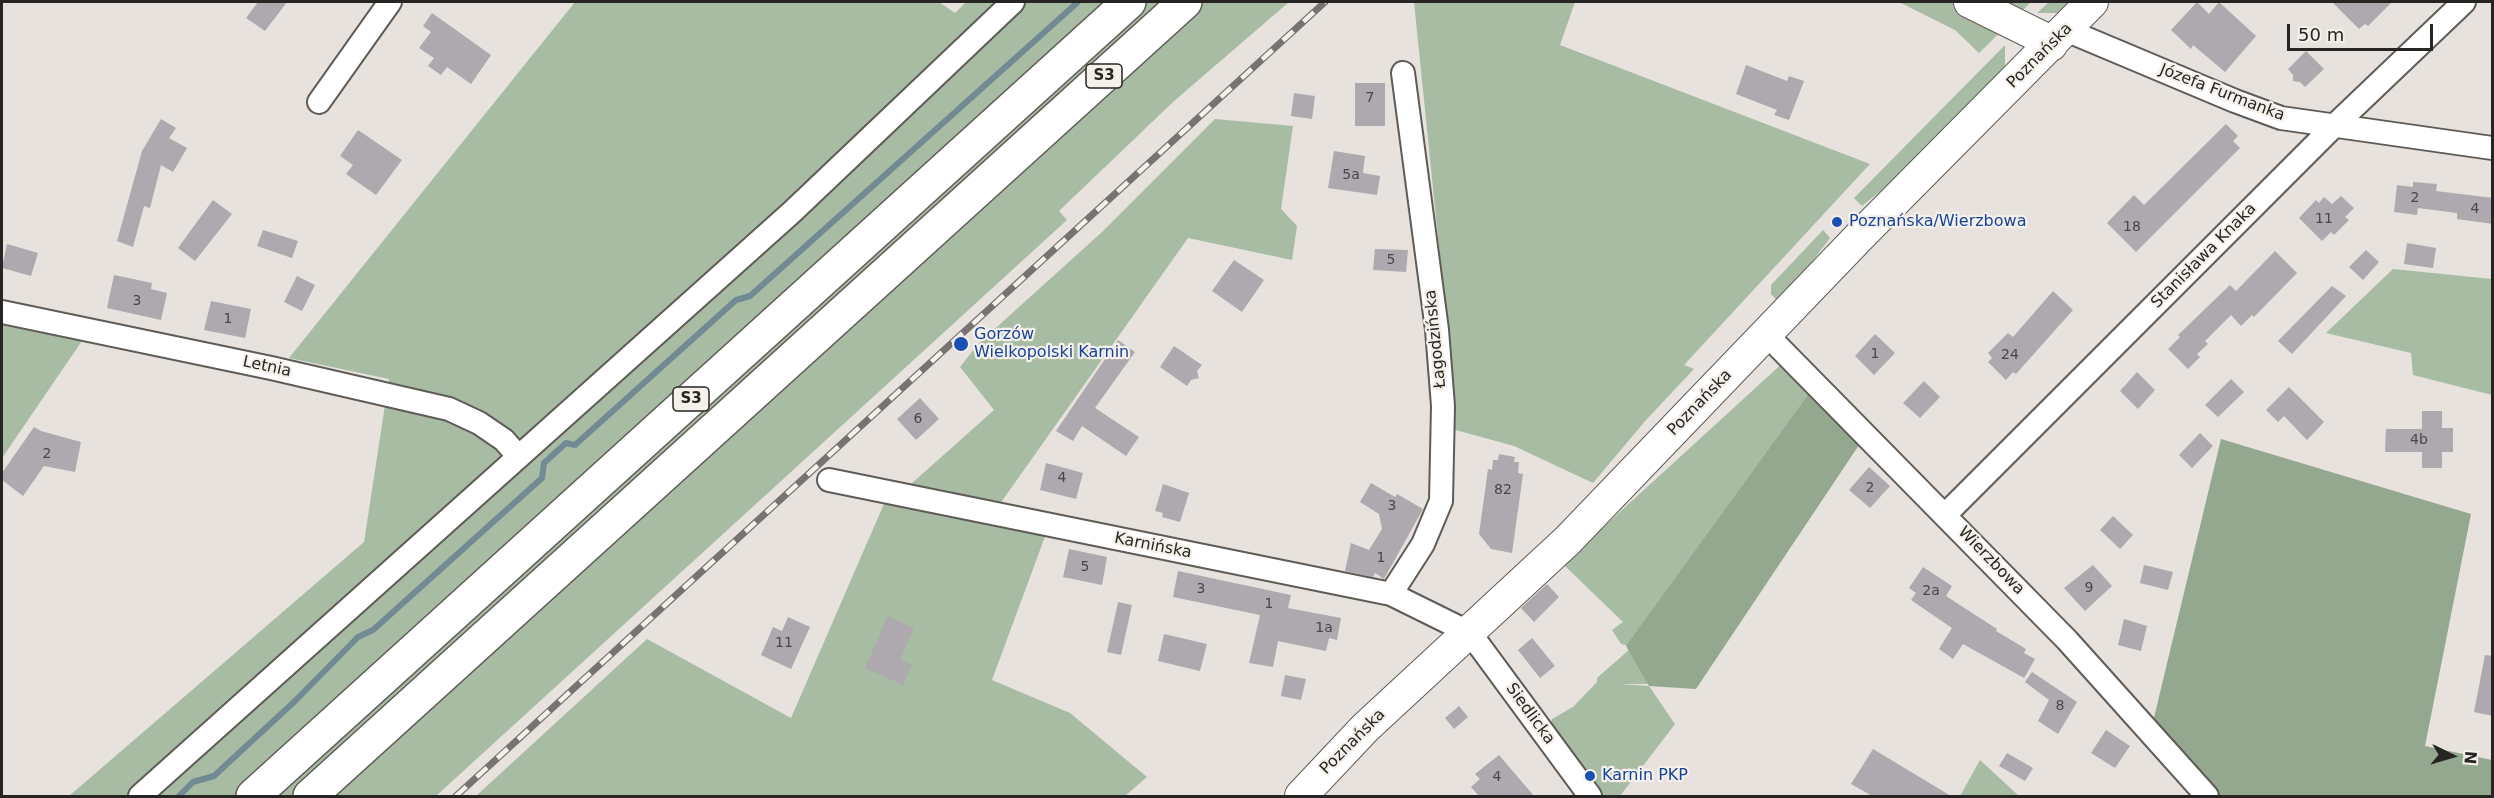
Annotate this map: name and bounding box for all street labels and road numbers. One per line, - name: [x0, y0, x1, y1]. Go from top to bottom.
- street label: Poznańska: [2003, 19, 2077, 93]
- street label: Józefa Furmanka: [2157, 60, 2287, 126]
- road number: S3: [1086, 64, 1122, 88]
- street label: Stanisława Knaka: [2147, 199, 2261, 313]
- street label: Łagodzińska: [1421, 289, 1451, 389]
- street label: Letnia: [241, 353, 293, 381]
- street label: Poznańska: [1664, 366, 1736, 440]
- road number: S3: [673, 387, 709, 411]
- street label: Wierzbowa: [1954, 523, 2028, 599]
- street label: Karnińska: [1113, 529, 1193, 563]
- street label: Siedlicka: [1501, 680, 1559, 748]
- street label: Poznańska: [1316, 705, 1390, 779]

